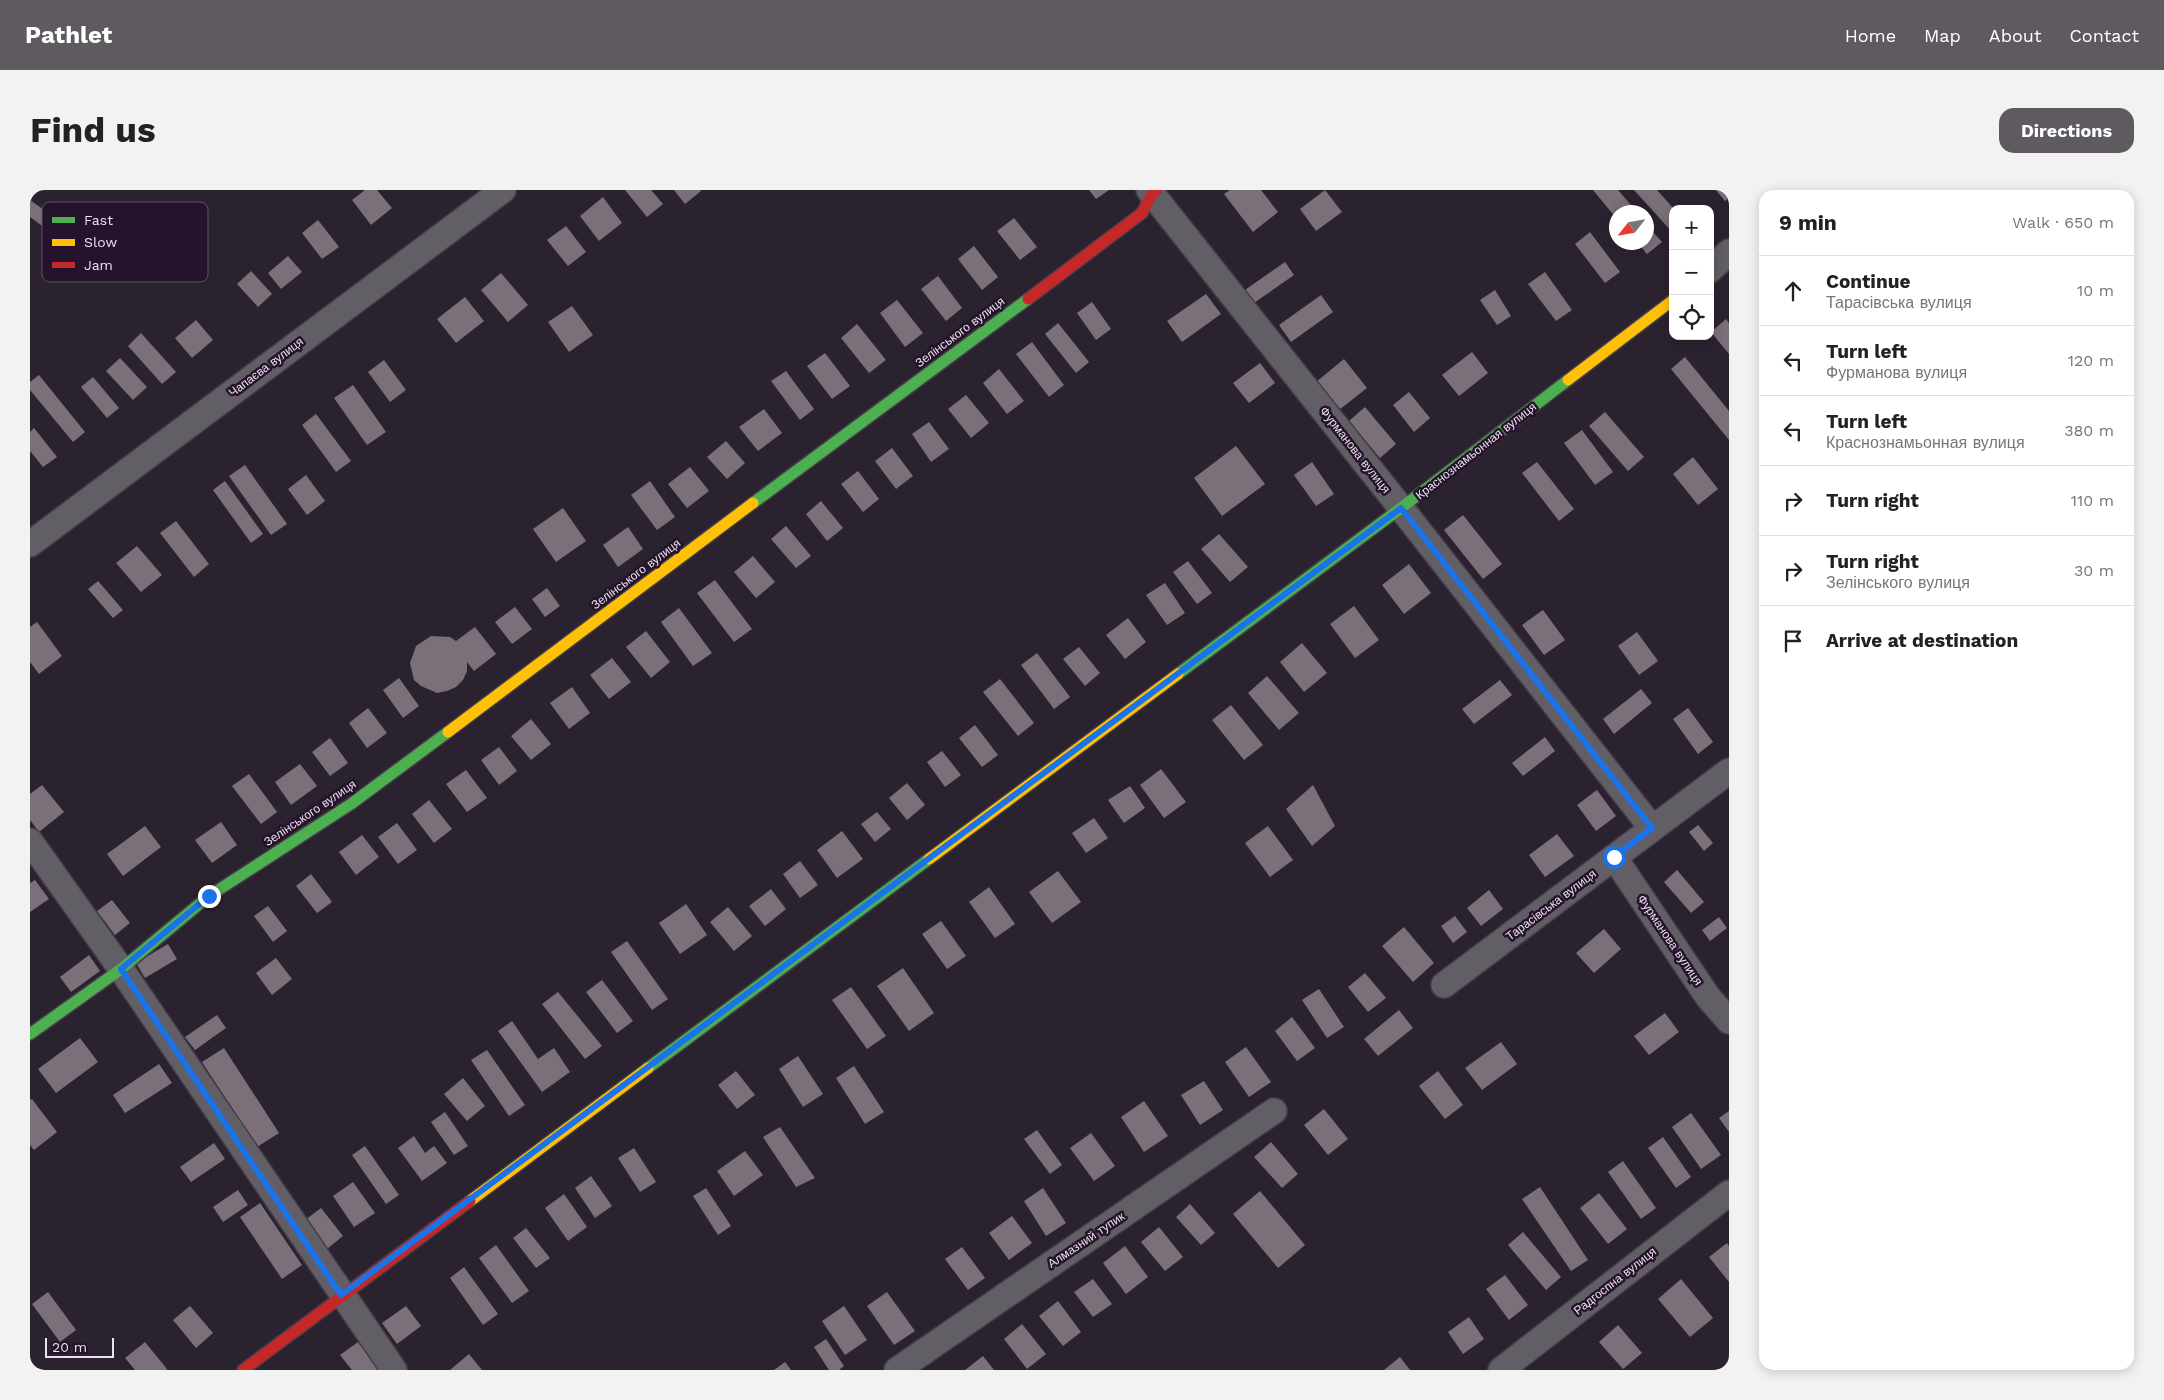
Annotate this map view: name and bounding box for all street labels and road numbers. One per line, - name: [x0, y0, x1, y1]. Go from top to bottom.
- street label: Зелінського вулиця: [913, 294, 1007, 370]
- street label: Чапаєва вулиця: [226, 334, 306, 400]
- street label: Краснознамьонная вулиця: [1413, 400, 1539, 502]
- street label: Фурманова вулиця: [1317, 404, 1393, 496]
- street label: Зелінського вулиця: [589, 536, 683, 612]
- street label: Зелінського вулиця: [261, 777, 359, 849]
- street label: Тарасівська вулиця: [1503, 867, 1599, 943]
- street label: Фурманова вулиця: [1635, 892, 1705, 988]
- street label: Алмазний тупик: [1045, 1209, 1128, 1271]
- street label: Радгоспна вулиця: [1571, 1244, 1659, 1318]

